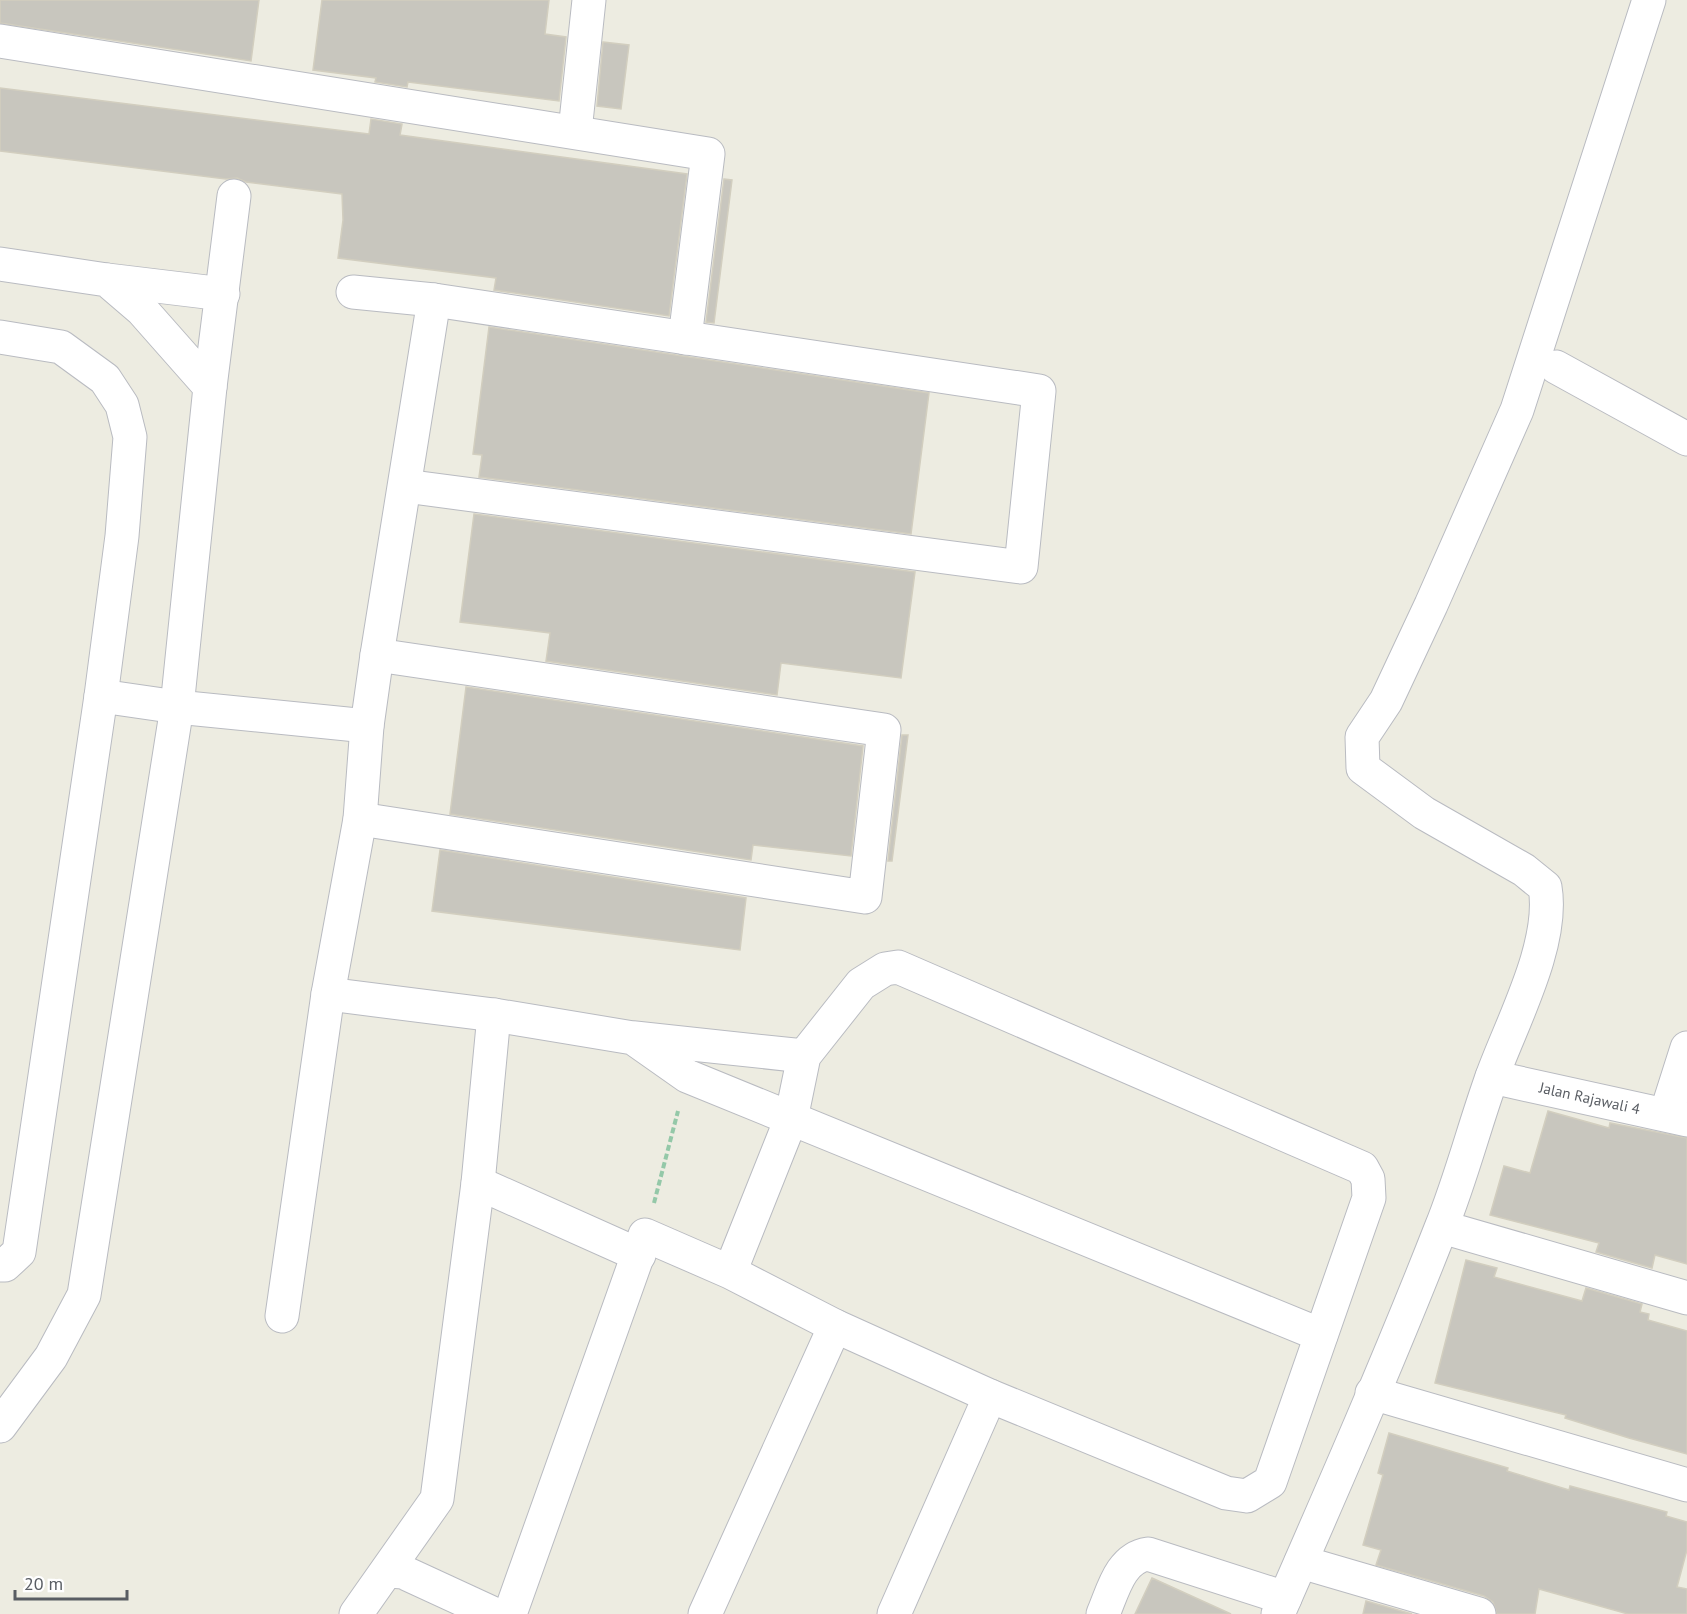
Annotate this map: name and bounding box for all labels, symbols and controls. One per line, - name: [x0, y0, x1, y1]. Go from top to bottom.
- street label: Jalan Rajawali 4: [1537, 1077, 1642, 1118]
- scale bar: [15, 1563, 128, 1601]
- text: 20 m: [24, 1572, 63, 1595]

